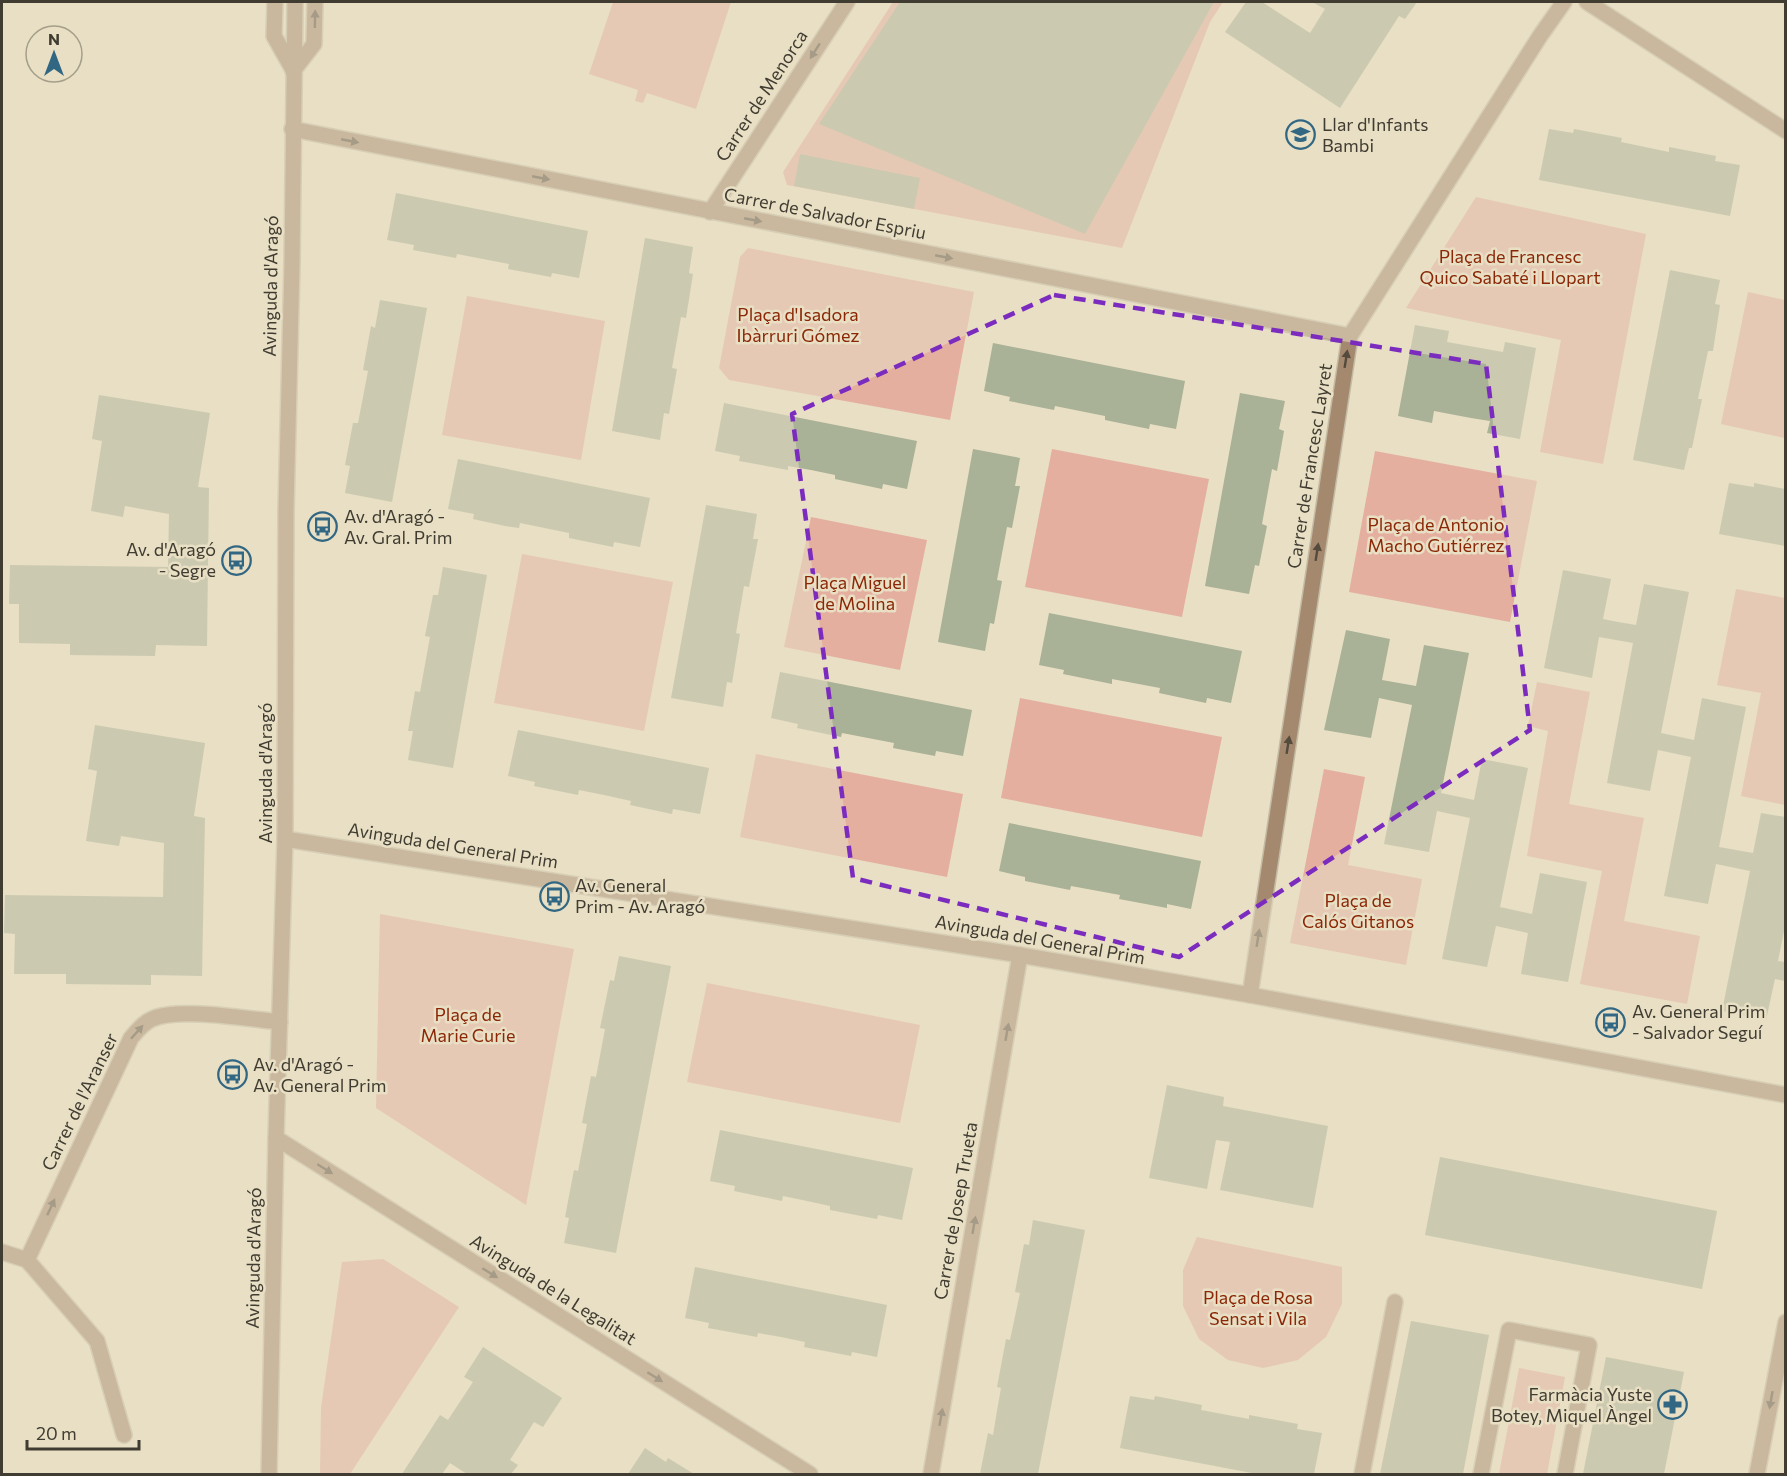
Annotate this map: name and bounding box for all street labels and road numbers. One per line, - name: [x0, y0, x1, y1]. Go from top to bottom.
- street label: Carrer de Menorca: [710, 26, 812, 165]
- street label: Carrer de Salvador Espriu: [722, 183, 928, 243]
- street label: Avinguda d'Aragó: [258, 215, 282, 357]
- street label: Carrer de Francesc Layret: [1282, 362, 1336, 570]
- street label: Avinguda d'Aragó: [254, 702, 276, 844]
- street label: Avinguda del General Prim: [346, 818, 560, 873]
- street label: Avinguda del General Prim: [934, 910, 1147, 968]
- street label: Carrer de l'Aranser: [36, 1029, 122, 1174]
- street label: Carrer de Josep Trueta: [929, 1120, 982, 1302]
- street label: Avinguda d'Aragó: [241, 1187, 265, 1329]
- street label: Avinguda de la Legalitat: [466, 1229, 641, 1349]

